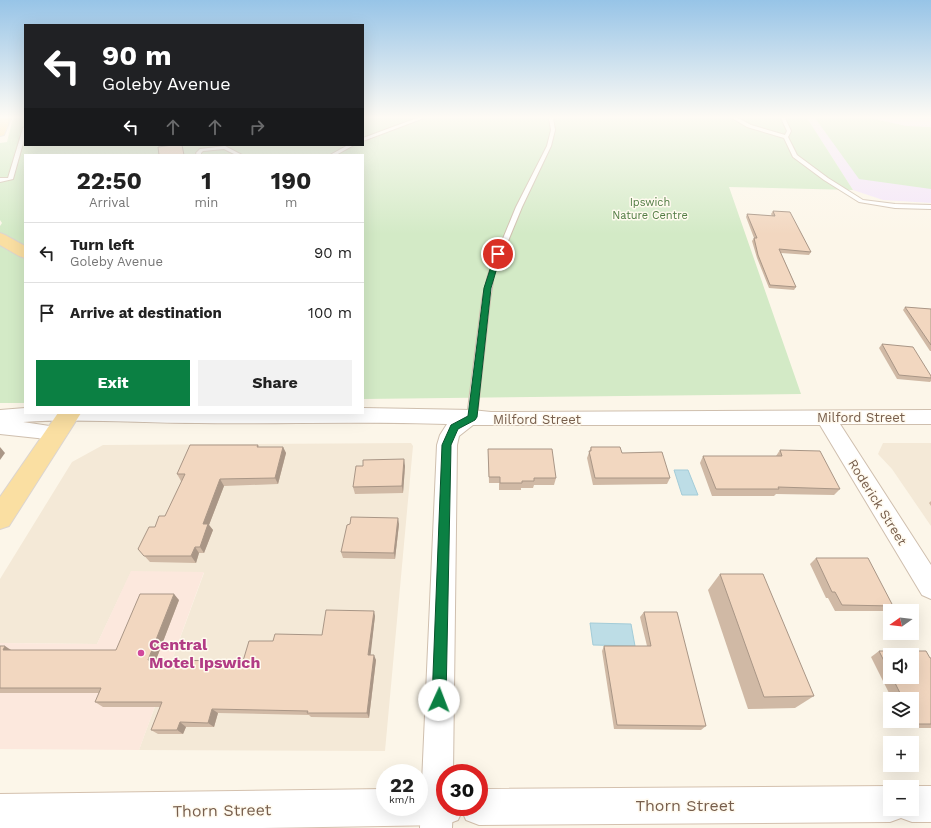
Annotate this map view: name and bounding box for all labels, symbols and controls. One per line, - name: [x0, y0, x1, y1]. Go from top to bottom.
- text: 90 m: [102, 39, 172, 72]
- icon: left: [36, 40, 88, 92]
- text: Goleby Avenue: [102, 73, 231, 94]
- icon: left: [120, 116, 142, 138]
- icon: ahead: [162, 116, 184, 138]
- icon: ahead: [204, 116, 226, 138]
- icon: right: [246, 116, 268, 138]
- text: 22:50: [77, 167, 142, 195]
- text: 1: [201, 167, 212, 195]
- text: 190: [271, 167, 311, 195]
- text: Arrival: [89, 195, 129, 210]
- text: min: [194, 195, 218, 210]
- text: m: [285, 195, 297, 210]
- park label: Ipswich Nature Centre: [612, 196, 688, 222]
- text: Turn left: [70, 236, 134, 254]
- pin: [481, 237, 515, 271]
- icon: left: [36, 242, 58, 264]
- icon: arrive: [487, 243, 509, 265]
- text: 90 m: [314, 244, 352, 262]
- text: Goleby Avenue: [70, 254, 163, 269]
- icon: arrive: [36, 302, 58, 324]
- text: Arrive at destination: [70, 304, 222, 322]
- text: 100 m: [308, 304, 352, 322]
- button: Exit: [36, 360, 190, 406]
- button: Share: [198, 360, 352, 406]
- street label: Milford Street: [817, 410, 906, 425]
- street label: Milford Street: [493, 412, 582, 427]
- street label: Roderick Street: [845, 456, 910, 548]
- north arrow: [883, 604, 919, 640]
- map controls: [883, 604, 919, 816]
- place label: Central Motel Ipswich: [149, 635, 260, 672]
- marker: Central Motel Ipswich: [136, 648, 146, 658]
- button: sound: [883, 648, 919, 684]
- position arrow: [418, 679, 460, 721]
- button: layers: [883, 692, 919, 728]
- button: +: [883, 736, 919, 772]
- speed limit sign: 30: [436, 764, 488, 816]
- text: 22: [390, 773, 414, 797]
- button: −: [883, 780, 919, 816]
- text: km/h: [389, 794, 415, 805]
- street label: Thorn Street: [636, 796, 735, 815]
- street label: Thorn Street: [172, 800, 272, 821]

